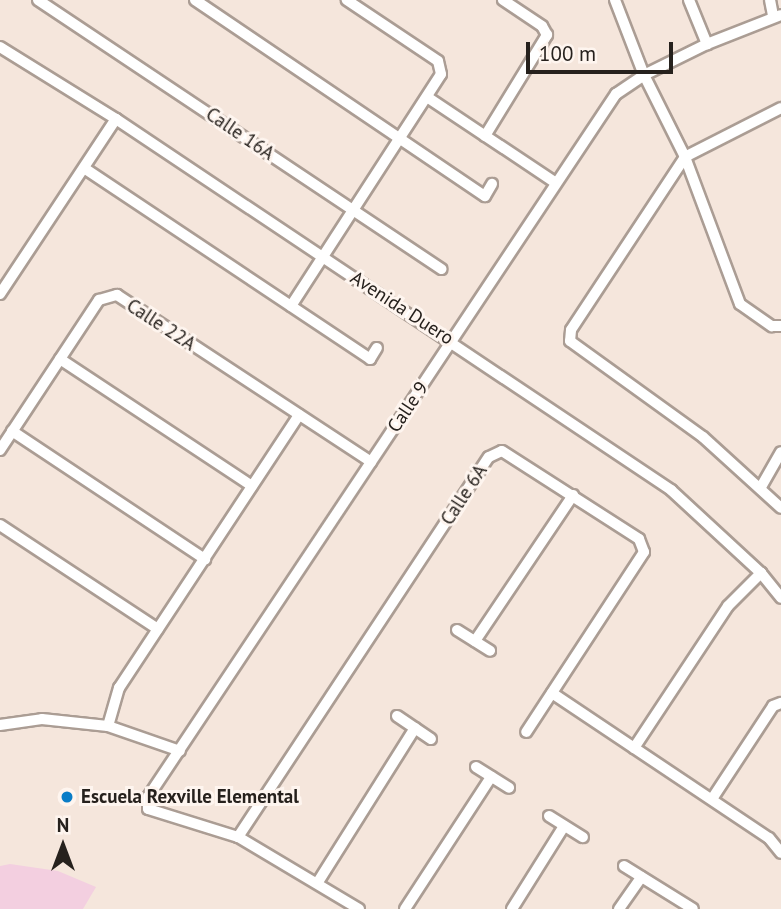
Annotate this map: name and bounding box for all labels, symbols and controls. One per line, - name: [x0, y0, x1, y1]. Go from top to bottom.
- scale bar: [529, 28, 676, 72]
- text: 100 m: [539, 40, 596, 67]
- street label: Calle 16A: [201, 103, 279, 165]
- street label: Avenida Duero: [346, 266, 458, 350]
- street label: Calle 22A: [122, 294, 200, 356]
- street label: Calle 9: [383, 377, 433, 437]
- street label: Calle 6A: [436, 461, 492, 529]
- place label: Escuela Rexville Elemental: [81, 786, 299, 808]
- marker: Escuela Rexville Elemental: [59, 789, 75, 805]
- north arrow: [28, 811, 98, 881]
- text: N: [57, 813, 69, 837]

